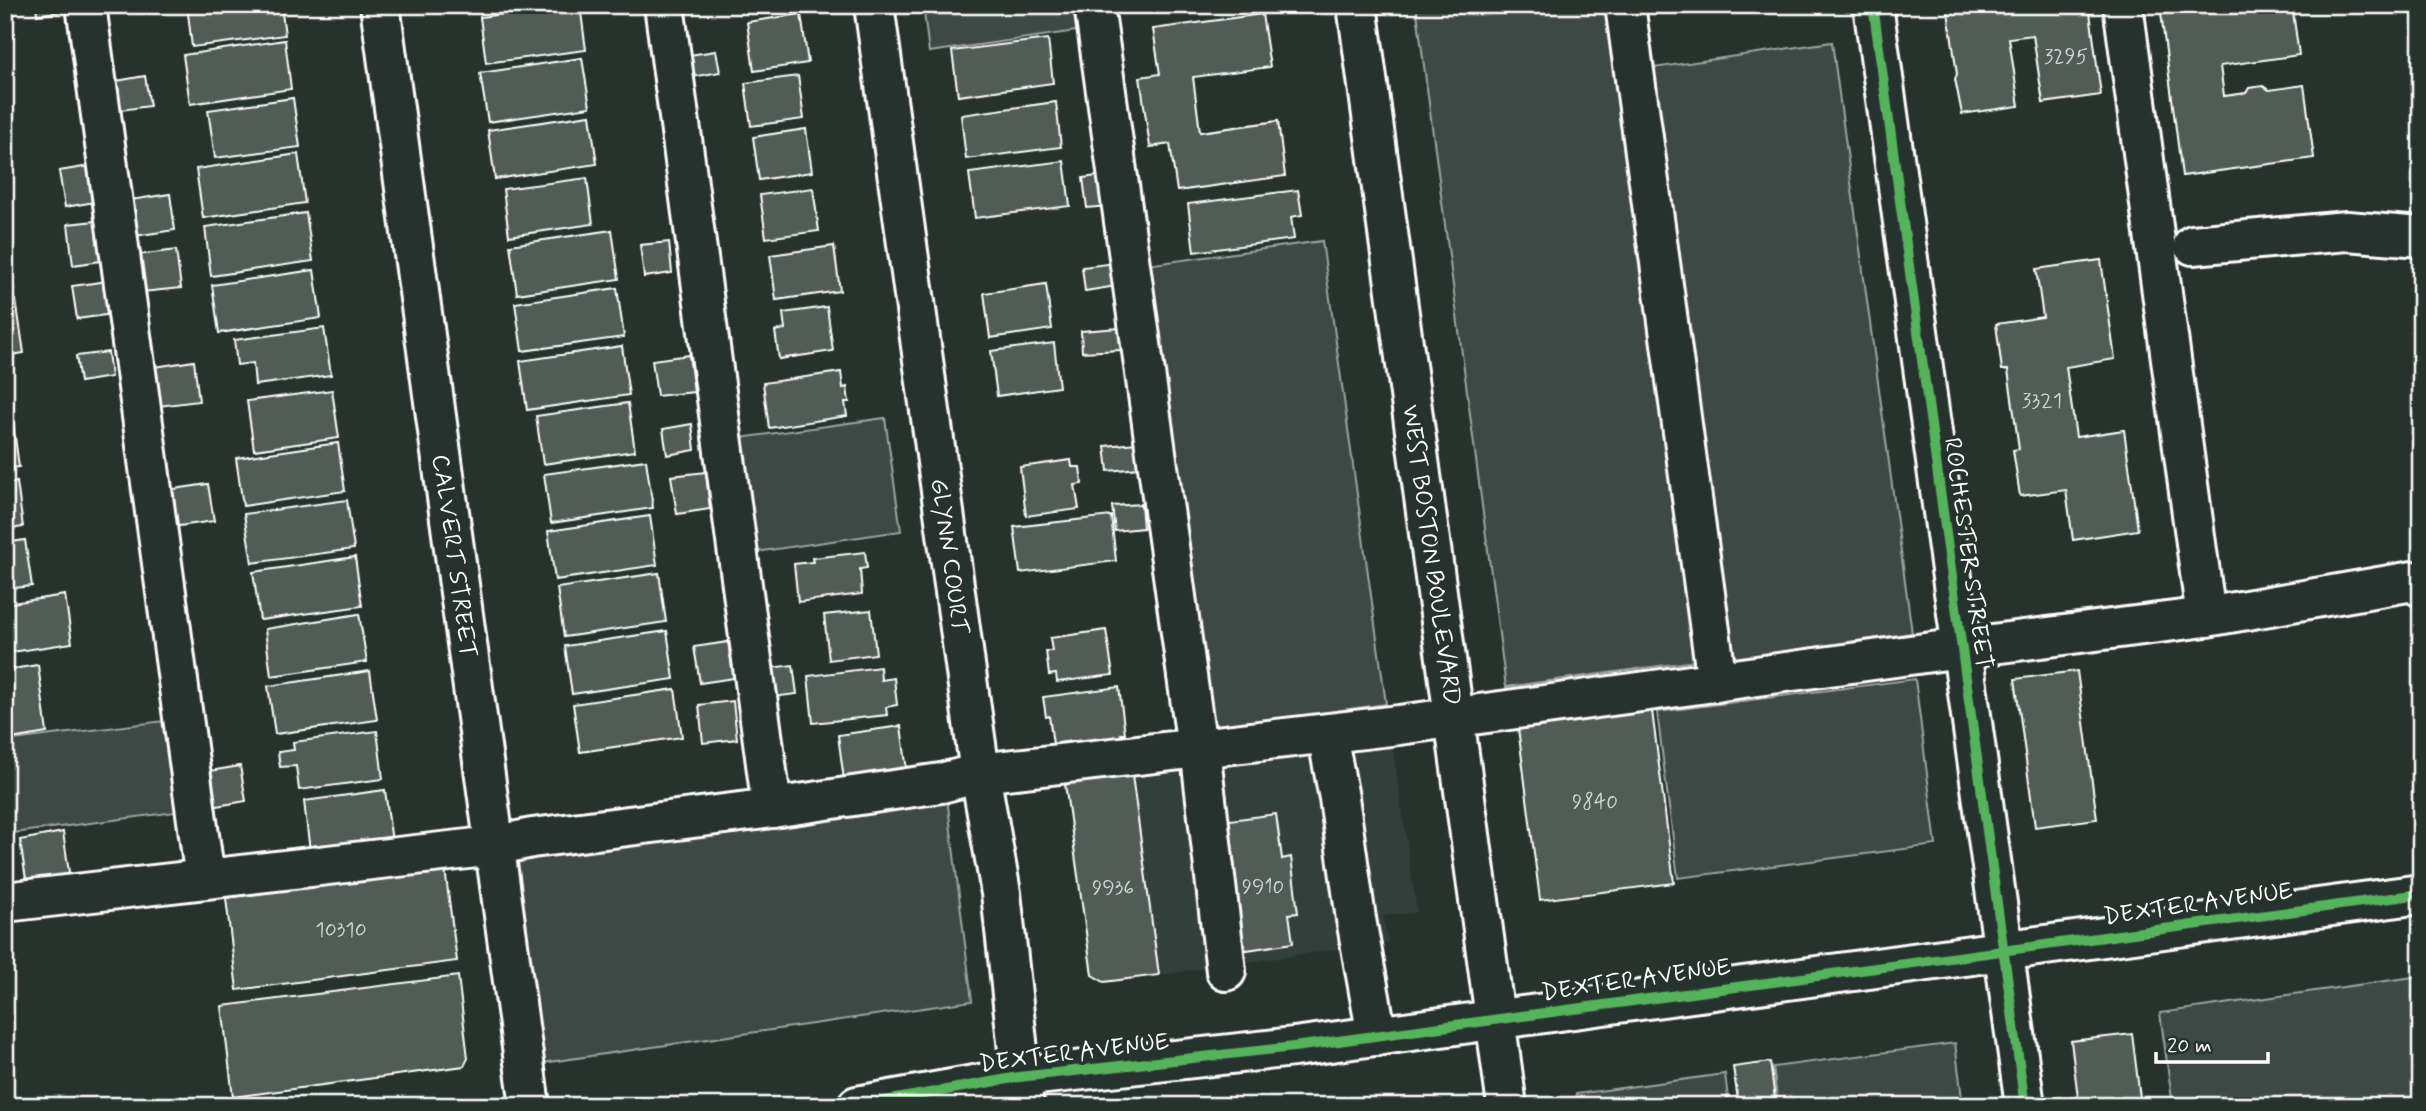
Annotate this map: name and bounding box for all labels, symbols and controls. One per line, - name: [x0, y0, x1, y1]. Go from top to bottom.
- house number: 3295: [2044, 43, 2088, 71]
- house number: 3321: [2022, 387, 2062, 415]
- street label: WEST BOSTON BOULEVARD: [1394, 403, 1467, 707]
- street label: ROCHESTER STREET: [1936, 436, 1999, 671]
- street label: CALVERT STREET: [424, 453, 483, 660]
- street label: GLYNN COURT: [922, 476, 975, 637]
- house number: 9840: [1572, 788, 1618, 816]
- house number: 9910: [1242, 873, 1284, 901]
- house number: 9936: [1092, 874, 1134, 902]
- street label: DEXTER AVENUE: [2102, 876, 2295, 933]
- house number: 10310: [315, 916, 367, 944]
- street label: DEXTER AVENUE: [1540, 952, 1733, 1009]
- scale bar: [2156, 1020, 2268, 1064]
- street label: DEXTER AVENUE: [978, 1026, 1171, 1080]
- text: 20 m: [2167, 1032, 2212, 1060]

